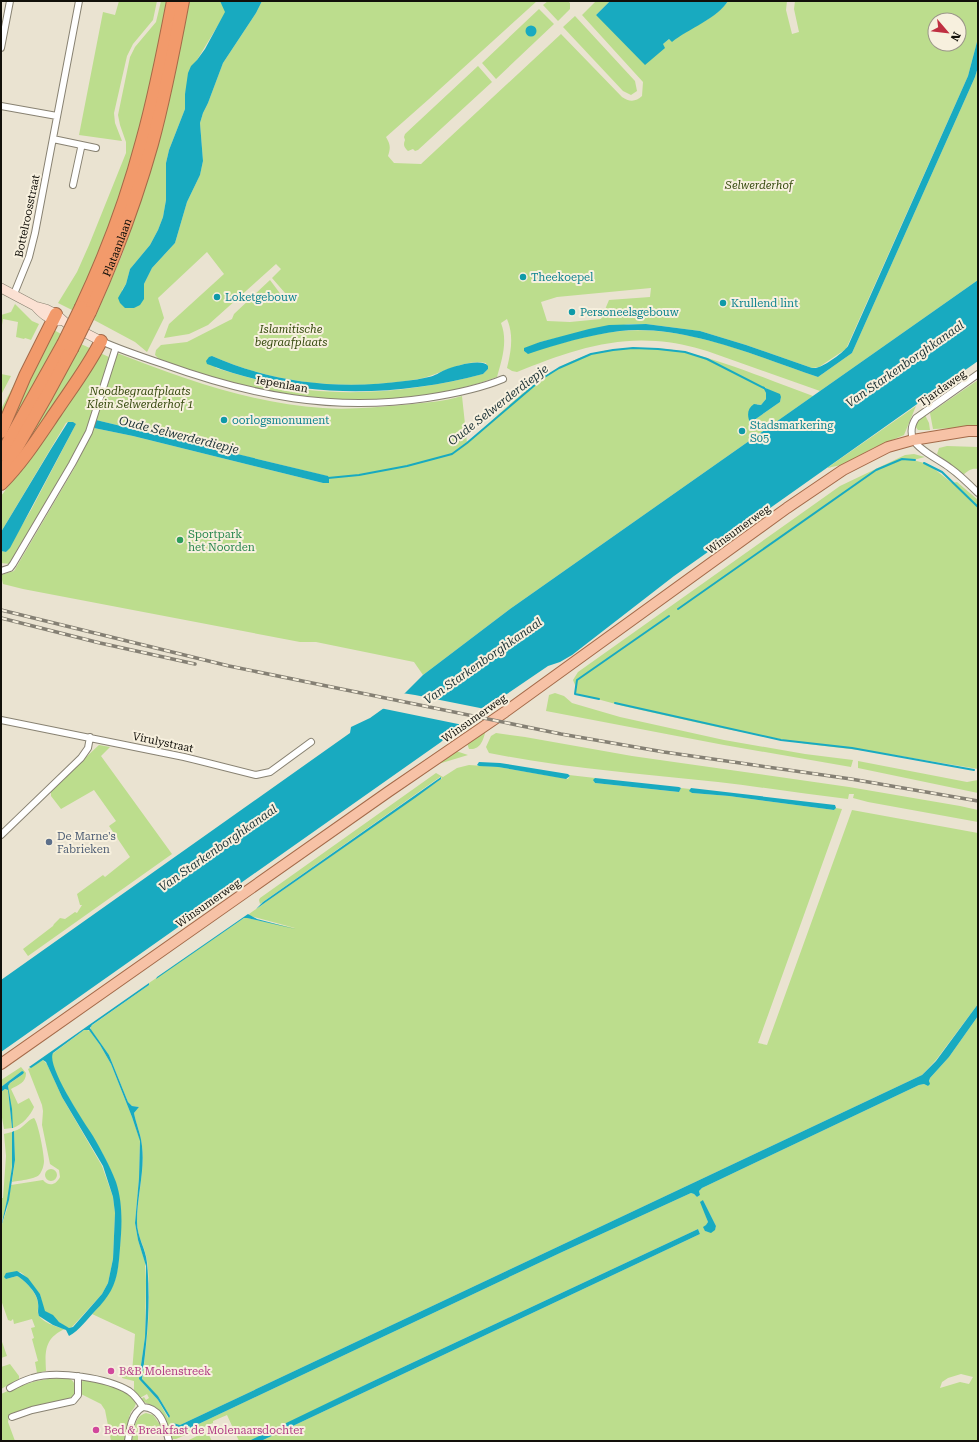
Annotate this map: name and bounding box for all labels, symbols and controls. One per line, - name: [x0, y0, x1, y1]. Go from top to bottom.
- north arrow: [927, 12, 967, 52]
- text: N: [947, 30, 963, 44]
- street label: Bottelroosstraat: [12, 174, 43, 259]
- park label: Selwerderhof: [724, 179, 795, 192]
- street label: Plataanlaan: [100, 217, 135, 279]
- place label: Theekoepel: [531, 271, 594, 284]
- marker: Theekoepel: [518, 272, 528, 282]
- place label: Loketgebouw: [225, 291, 298, 304]
- marker: Loketgebouw: [212, 292, 222, 302]
- place label: Krullend lint: [731, 297, 798, 310]
- marker: Krullend lint: [718, 298, 728, 308]
- place label: Personeelsgebouw: [580, 306, 680, 319]
- marker: Personeelsgebouw: [567, 307, 577, 317]
- water label: Van Starkenborghkanaal: [843, 318, 967, 410]
- park label: Islamitische begraafplaats: [255, 323, 327, 349]
- water label: Oude Selwerderdiepje: [445, 362, 551, 448]
- street label: Tjardaweg: [916, 367, 969, 409]
- street label: Iepenlaan: [255, 374, 309, 395]
- park label: Noodbegraafplaats Klein Selwerderhof 1: [86, 385, 193, 411]
- water label: Oude Selwerderdiepje: [118, 413, 240, 457]
- place label: oorlogsmonument: [232, 414, 329, 427]
- marker: oorlogsmonument: [219, 415, 229, 425]
- place label: Stadsmarkering S05: [750, 419, 834, 445]
- marker: Stadsmarkering S05: [737, 426, 747, 436]
- street label: Winsumerweg: [704, 501, 773, 557]
- place label: Sportpark het Noorden: [188, 528, 255, 554]
- marker: Sportpark het Noorden: [175, 535, 185, 545]
- water label: Van Starkenborghkanaal: [421, 615, 545, 707]
- street label: Winsumerweg: [440, 691, 510, 745]
- street label: Virulystraat: [131, 730, 195, 755]
- water label: Van Starkenborghkanaal: [156, 802, 280, 894]
- place label: De Marne's Fabrieken: [57, 830, 116, 856]
- marker: De Marne's Fabrieken: [44, 837, 54, 847]
- street label: Winsumerweg: [174, 876, 244, 930]
- place label: B&B Molenstreek: [119, 1365, 211, 1378]
- marker: B&B Molenstreek: [106, 1366, 116, 1376]
- place label: Bed & Breakfast de Molenaarsdochter: [104, 1424, 304, 1437]
- marker: Bed & Breakfast de Molenaarsdochter: [91, 1425, 101, 1435]

